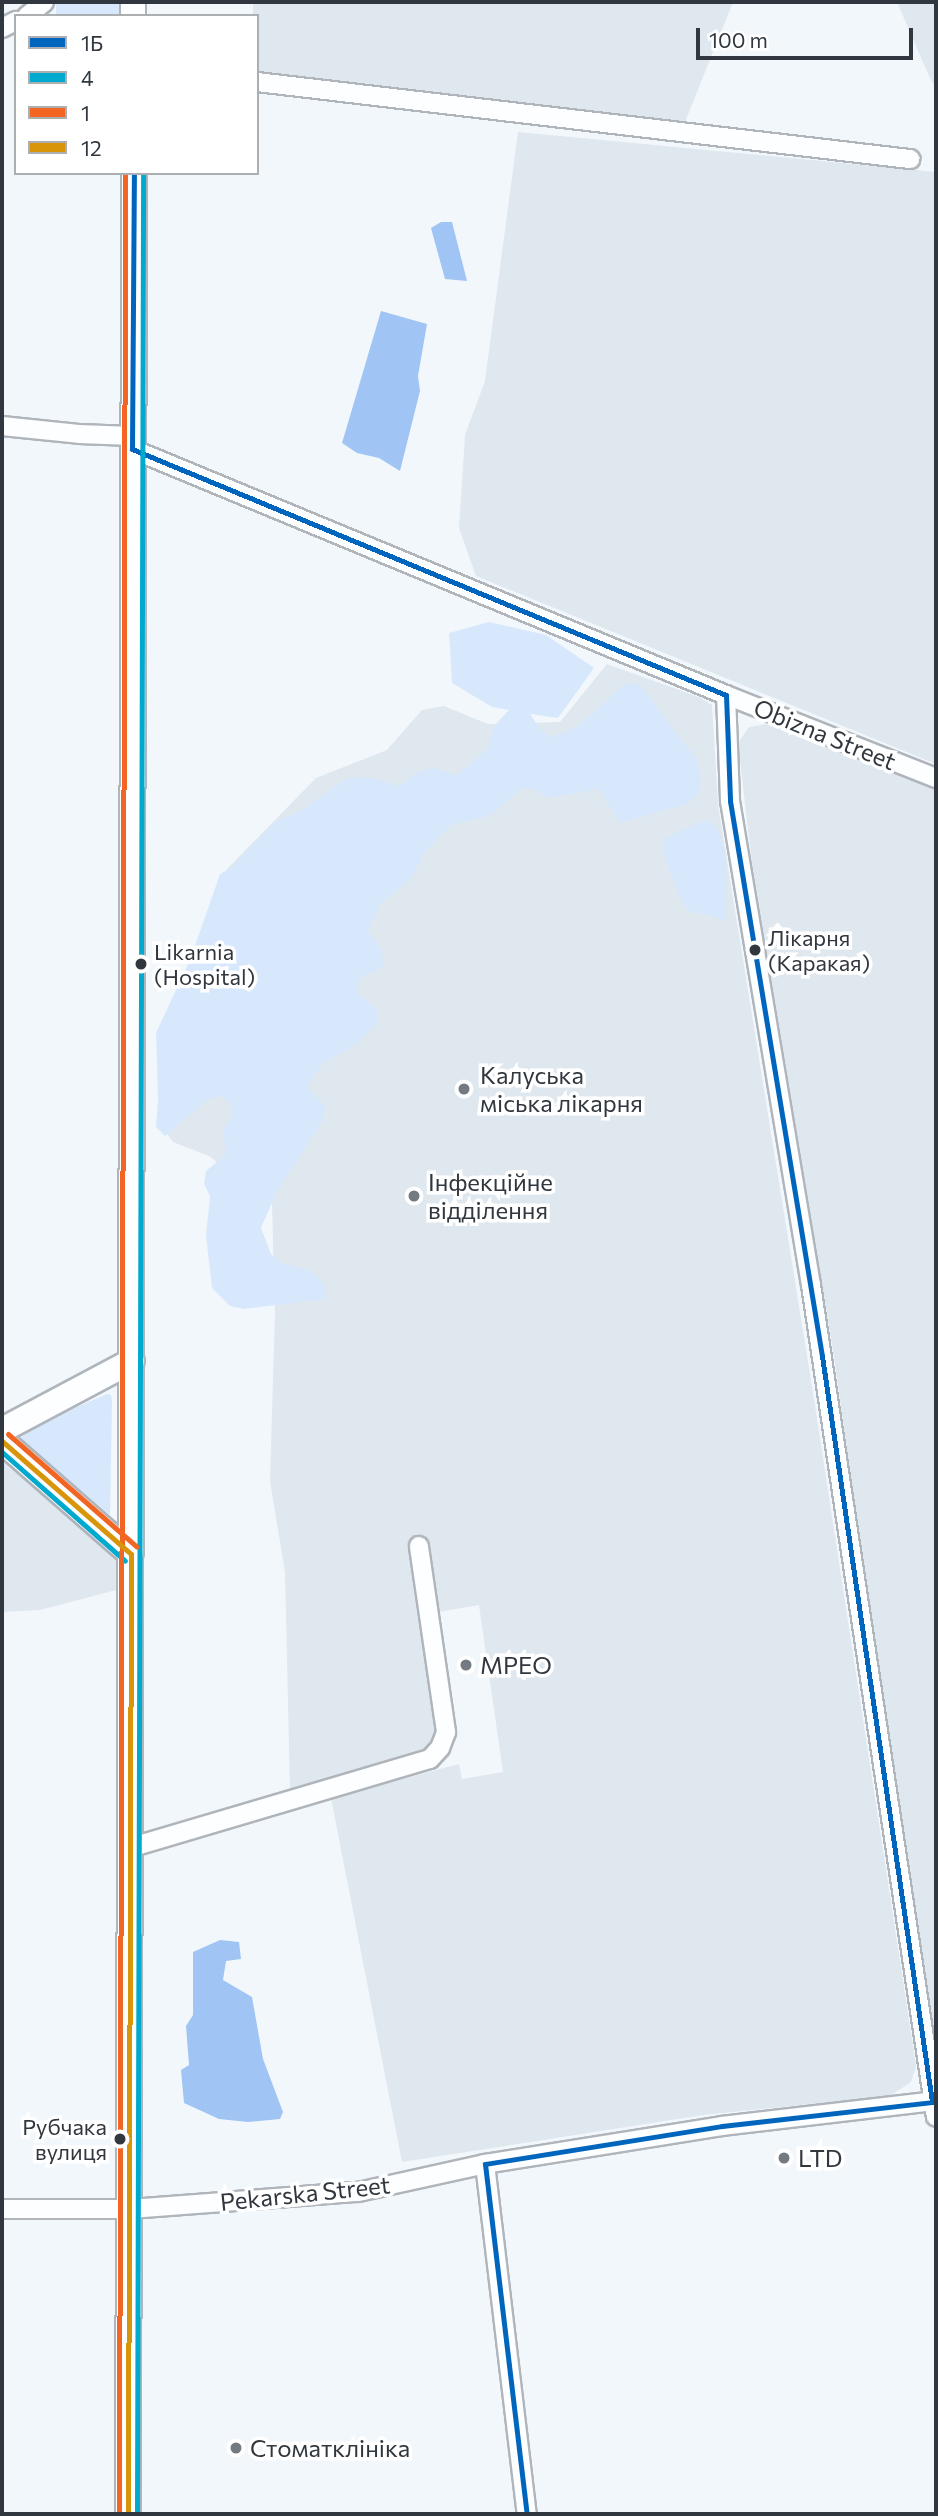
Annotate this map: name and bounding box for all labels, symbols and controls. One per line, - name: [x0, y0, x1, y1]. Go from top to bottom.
- legend: [14, 14, 259, 175]
- scale bar: [700, 14, 917, 58]
- text: 100 m: [709, 27, 768, 52]
- text: 1Б: [81, 30, 103, 55]
- text: 4: [81, 65, 94, 90]
- text: 1: [81, 100, 90, 125]
- text: 12: [81, 135, 102, 160]
- street label: Obizna Street: [750, 692, 900, 776]
- place label: Лікарня (Каракая): [768, 924, 870, 976]
- place label: Likarnia (Hospital): [154, 938, 255, 990]
- marker: Лікарня (Каракая): [748, 943, 762, 957]
- marker: Likarnia (Hospital): [134, 957, 148, 971]
- place label: Калуська міська лікарня: [480, 1061, 643, 1117]
- marker: Калуська міська лікарня: [454, 1079, 474, 1099]
- place label: Інфекційне відділення: [428, 1168, 553, 1224]
- marker: Інфекційне відділення: [406, 1188, 422, 1204]
- place label: МРЕО: [480, 1651, 552, 1679]
- marker: МРЕО: [458, 1657, 474, 1673]
- place label: Рубчака вулиця: [22, 2113, 107, 2164]
- marker: Рубчака вулиця: [113, 2132, 127, 2146]
- place label: LTD: [798, 2144, 842, 2172]
- marker: LTD: [776, 2150, 792, 2166]
- street label: Pekarska Street: [218, 2170, 392, 2216]
- place label: Стоматклініка: [250, 2434, 410, 2462]
- marker: Стоматклініка: [228, 2440, 244, 2456]

